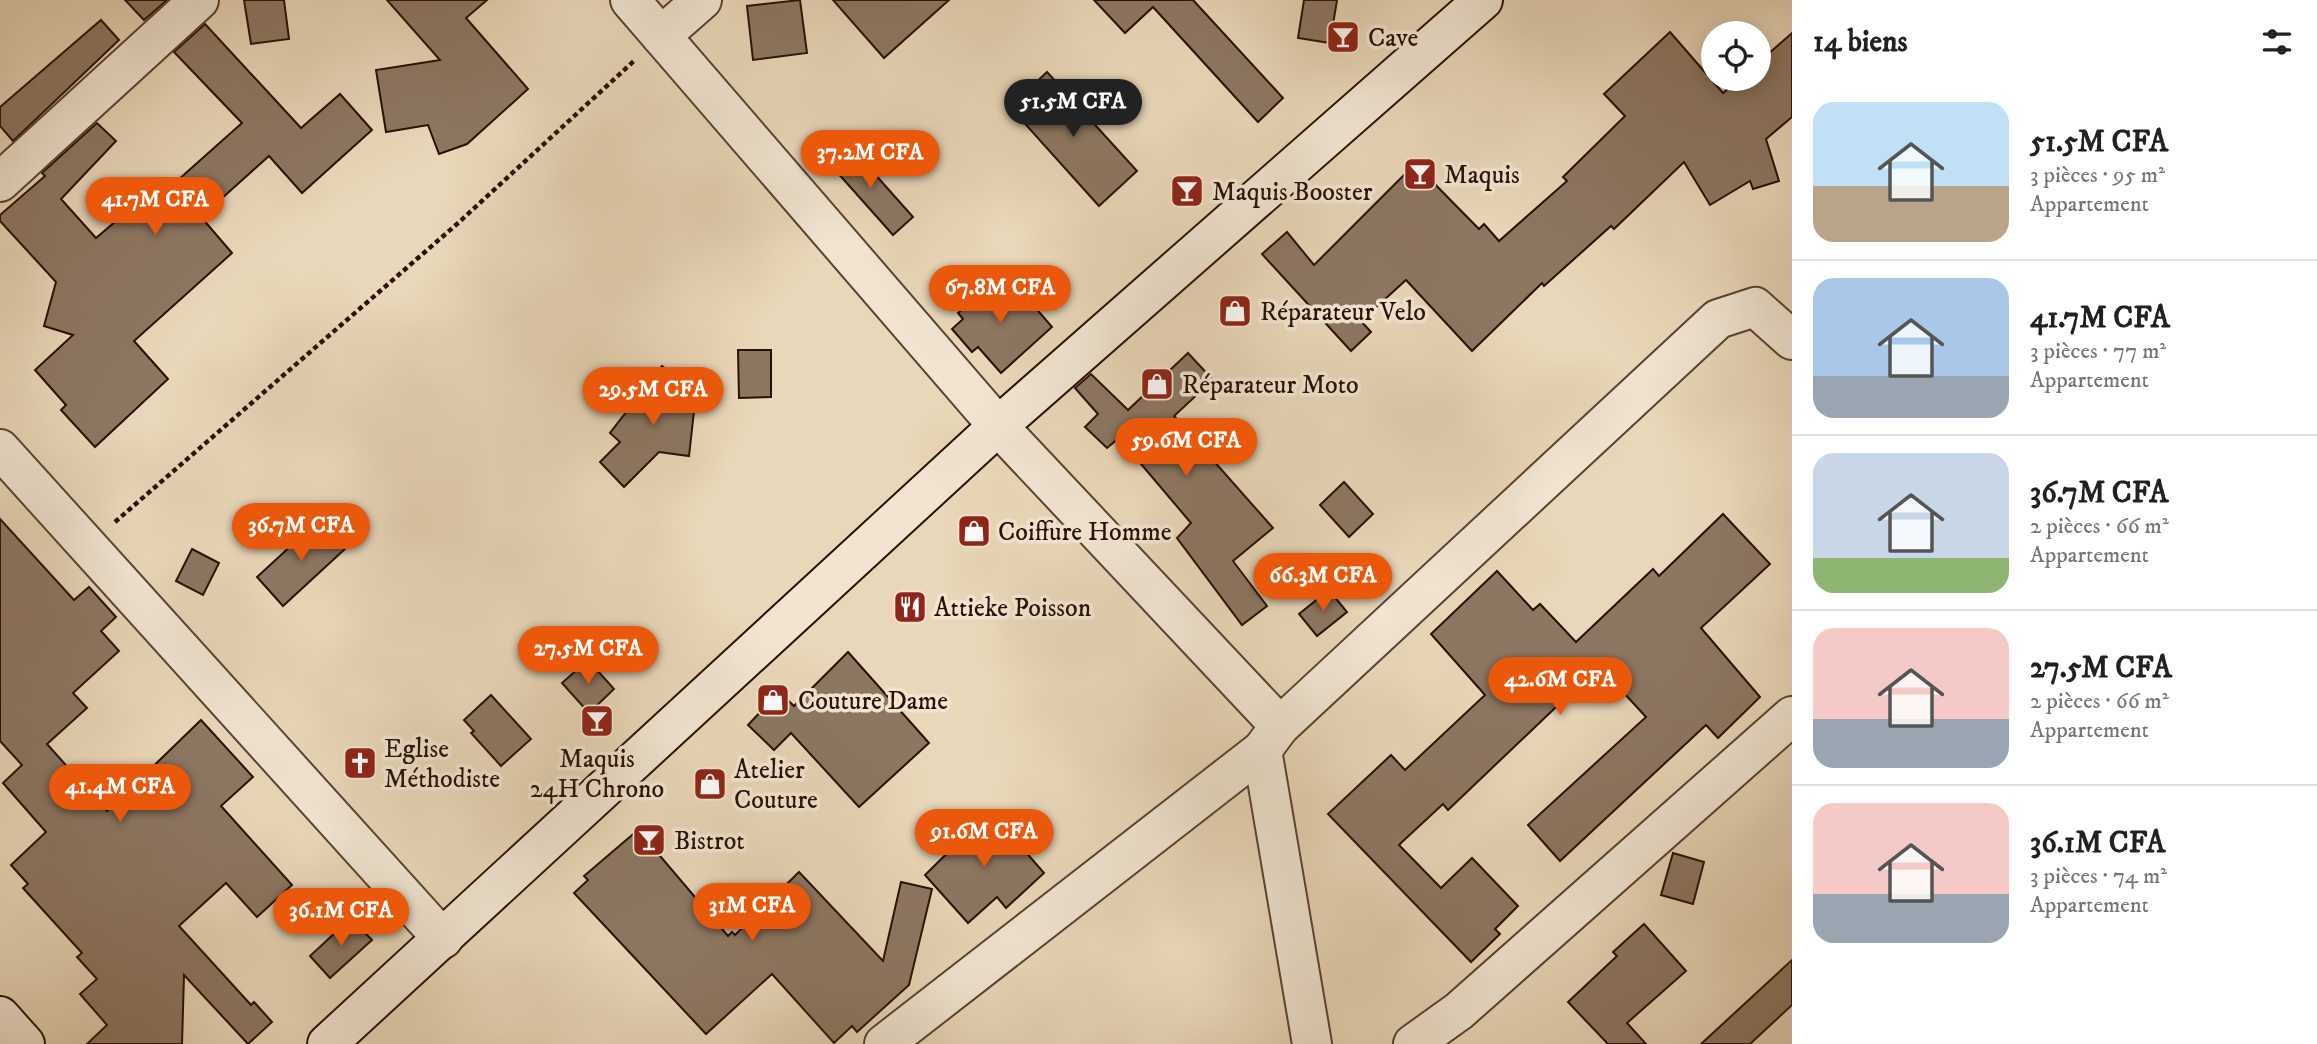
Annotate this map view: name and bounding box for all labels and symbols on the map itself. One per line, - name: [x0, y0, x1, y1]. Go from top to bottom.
- bar icon: Cave: [1324, 18, 1362, 56]
- place label: Cave: [1368, 22, 1418, 55]
- pin: 51.5M CFA: [993, 80, 1153, 139]
- pin: 37.2M CFA: [790, 130, 950, 190]
- bar icon: Maquis: [1401, 155, 1439, 193]
- place label: Maquis: [1444, 159, 1520, 192]
- bar icon: Maquis Booster: [1168, 172, 1206, 210]
- place label: Maquis Booster: [1212, 176, 1373, 209]
- pin: 41.7M CFA: [75, 177, 235, 237]
- pin: 67.8M CFA: [920, 266, 1080, 325]
- shop icon: Réparateur Velo: [1216, 292, 1254, 330]
- place label: Réparateur Velo: [1260, 296, 1426, 329]
- shop icon: Réparateur Moto: [1138, 365, 1176, 403]
- pin: 29.5M CFA: [573, 368, 733, 427]
- place label: Réparateur Moto: [1182, 369, 1359, 402]
- pin: 59.6M CFA: [1106, 419, 1266, 478]
- pin: 36.7M CFA: [221, 504, 381, 563]
- shop icon: Coiffure Homme: [955, 512, 993, 550]
- place label: Coiffure Homme: [998, 516, 1172, 549]
- pin: 66.3M CFA: [1243, 554, 1403, 613]
- restaurant icon: Attieke Poisson: [891, 588, 929, 626]
- place label: Attieke Poisson: [934, 592, 1092, 625]
- pin: 27.5M CFA: [508, 626, 668, 686]
- pin: 42.6M CFA: [1480, 658, 1640, 717]
- shop icon: Couture Dame: [754, 681, 792, 719]
- place label: Couture Dame: [798, 685, 948, 718]
- bar icon: Maquis 24H Chrono: [578, 702, 616, 740]
- place label: Eglise Méthodiste: [384, 733, 500, 796]
- place label: Maquis 24H Chrono: [530, 743, 664, 806]
- church icon: Eglise Méthodiste: [341, 744, 379, 782]
- place label: Atelier Couture: [734, 754, 818, 817]
- pin: 41.4M CFA: [40, 764, 200, 824]
- shop icon: Atelier Couture: [691, 765, 729, 803]
- pin: 91.6M CFA: [904, 810, 1064, 869]
- bar icon: Bistrot: [630, 821, 668, 859]
- place label: Bistrot: [674, 825, 745, 858]
- pin: 31M CFA: [687, 884, 817, 943]
- pin: 36.1M CFA: [261, 888, 421, 948]

